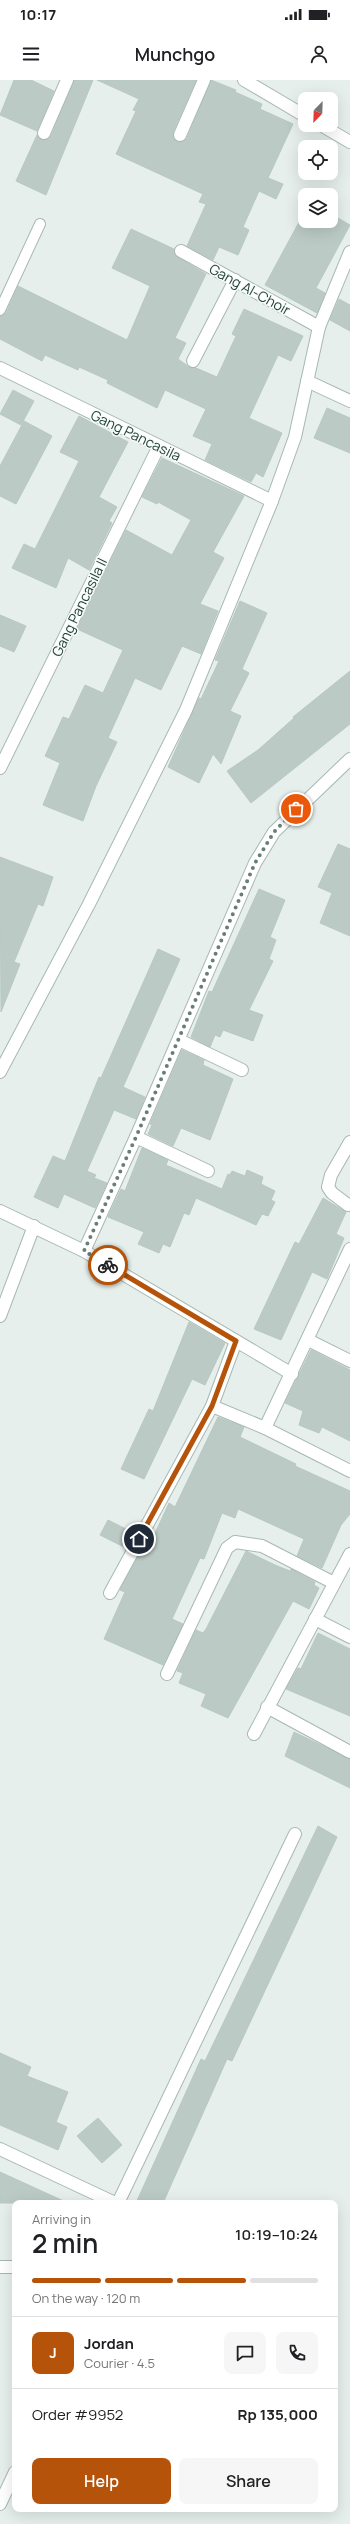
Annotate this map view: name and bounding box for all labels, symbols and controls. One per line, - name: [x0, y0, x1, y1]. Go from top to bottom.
- text: 10:17: [20, 4, 56, 25]
- text: Munchgo: [135, 42, 215, 66]
- icon: menu: [20, 43, 42, 65]
- icon: person: [308, 43, 330, 65]
- north arrow: [298, 92, 338, 132]
- map controls: [298, 92, 338, 228]
- button: locate: [298, 140, 338, 180]
- button: layers: [298, 188, 338, 228]
- street label: Gang Al-Choir: [206, 259, 294, 319]
- street label: Gang Pancasila: [88, 405, 184, 465]
- street label: Gang Pancasila II: [47, 554, 111, 660]
- pin: [279, 792, 313, 826]
- icon: bag: [285, 798, 307, 820]
- courier: [88, 1245, 128, 1285]
- icon: bike: [97, 1254, 119, 1276]
- pin: [122, 1522, 156, 1556]
- icon: home: [128, 1528, 150, 1550]
- text: Arriving in: [32, 2210, 91, 2228]
- text: 10:19–10:24: [235, 2224, 318, 2245]
- text: 2 min: [32, 2225, 98, 2261]
- text: On the way · 120 m: [32, 2289, 140, 2307]
- button: chat: [224, 2332, 266, 2374]
- button: phone: [276, 2332, 318, 2374]
- text: Jordan: [84, 2333, 134, 2354]
- text: J: [49, 2342, 57, 2363]
- text: Courier · 4.5: [84, 2354, 155, 2372]
- text: Order #9952: [32, 2404, 123, 2425]
- text: Rp 135,000: [238, 2404, 318, 2425]
- button: Help: [32, 2458, 171, 2504]
- button: Share: [179, 2458, 318, 2504]

